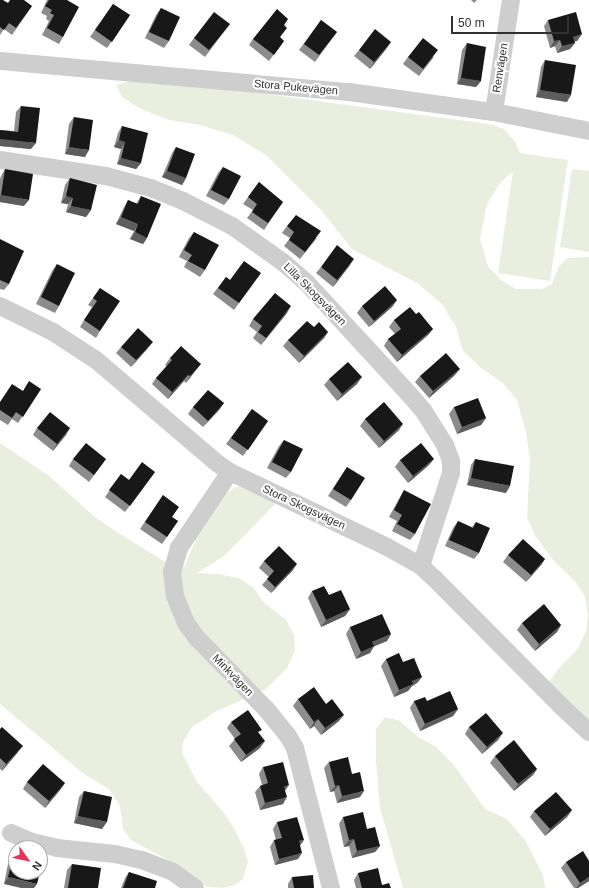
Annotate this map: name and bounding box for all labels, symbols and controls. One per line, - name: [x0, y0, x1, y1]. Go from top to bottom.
- scale bar: [453, 8, 571, 34]
- text: 50 m: [458, 16, 485, 30]
- street label: Renvägen: [490, 42, 510, 94]
- street label: Stora Pukevägen: [253, 77, 339, 97]
- street label: Lilla Skogsvägen: [281, 260, 349, 328]
- street label: Stora Skogsvägen: [260, 482, 348, 532]
- street label: Minkvägen: [210, 651, 256, 699]
- north arrow: [8, 840, 48, 880]
- text: N: [30, 859, 44, 873]

